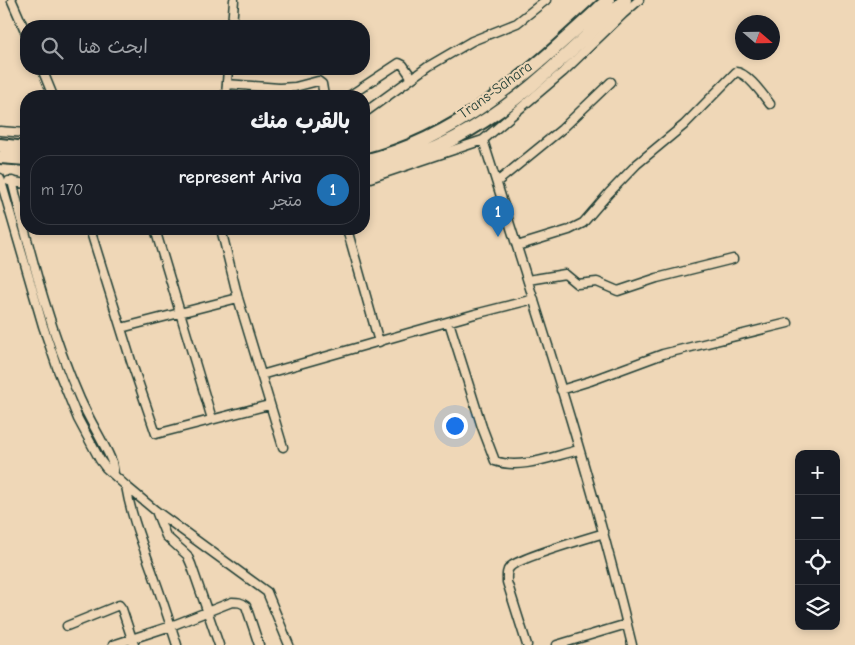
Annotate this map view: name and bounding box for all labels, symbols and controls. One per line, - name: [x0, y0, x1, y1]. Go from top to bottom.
- north arrow: [735, 15, 780, 60]
- search box: [20, 20, 370, 75]
- icon: search: [38, 34, 66, 62]
- text: ابحث هنا: [78, 36, 148, 58]
- street label: Trans-Sahara: [455, 57, 535, 123]
- text: بالقرب منك: [250, 109, 350, 133]
- text: represent Ariva: [178, 166, 302, 188]
- text: 170 m: [41, 181, 83, 199]
- text: 1: [330, 181, 336, 199]
- text: متجر: [271, 192, 302, 210]
- pin: 1: [482, 196, 514, 237]
- your location: [442, 413, 468, 439]
- map controls: [795, 450, 840, 630]
- button: +: [795, 450, 840, 495]
- button: −: [795, 495, 840, 540]
- button: locate: [795, 540, 840, 585]
- button: layers: [795, 585, 840, 630]

